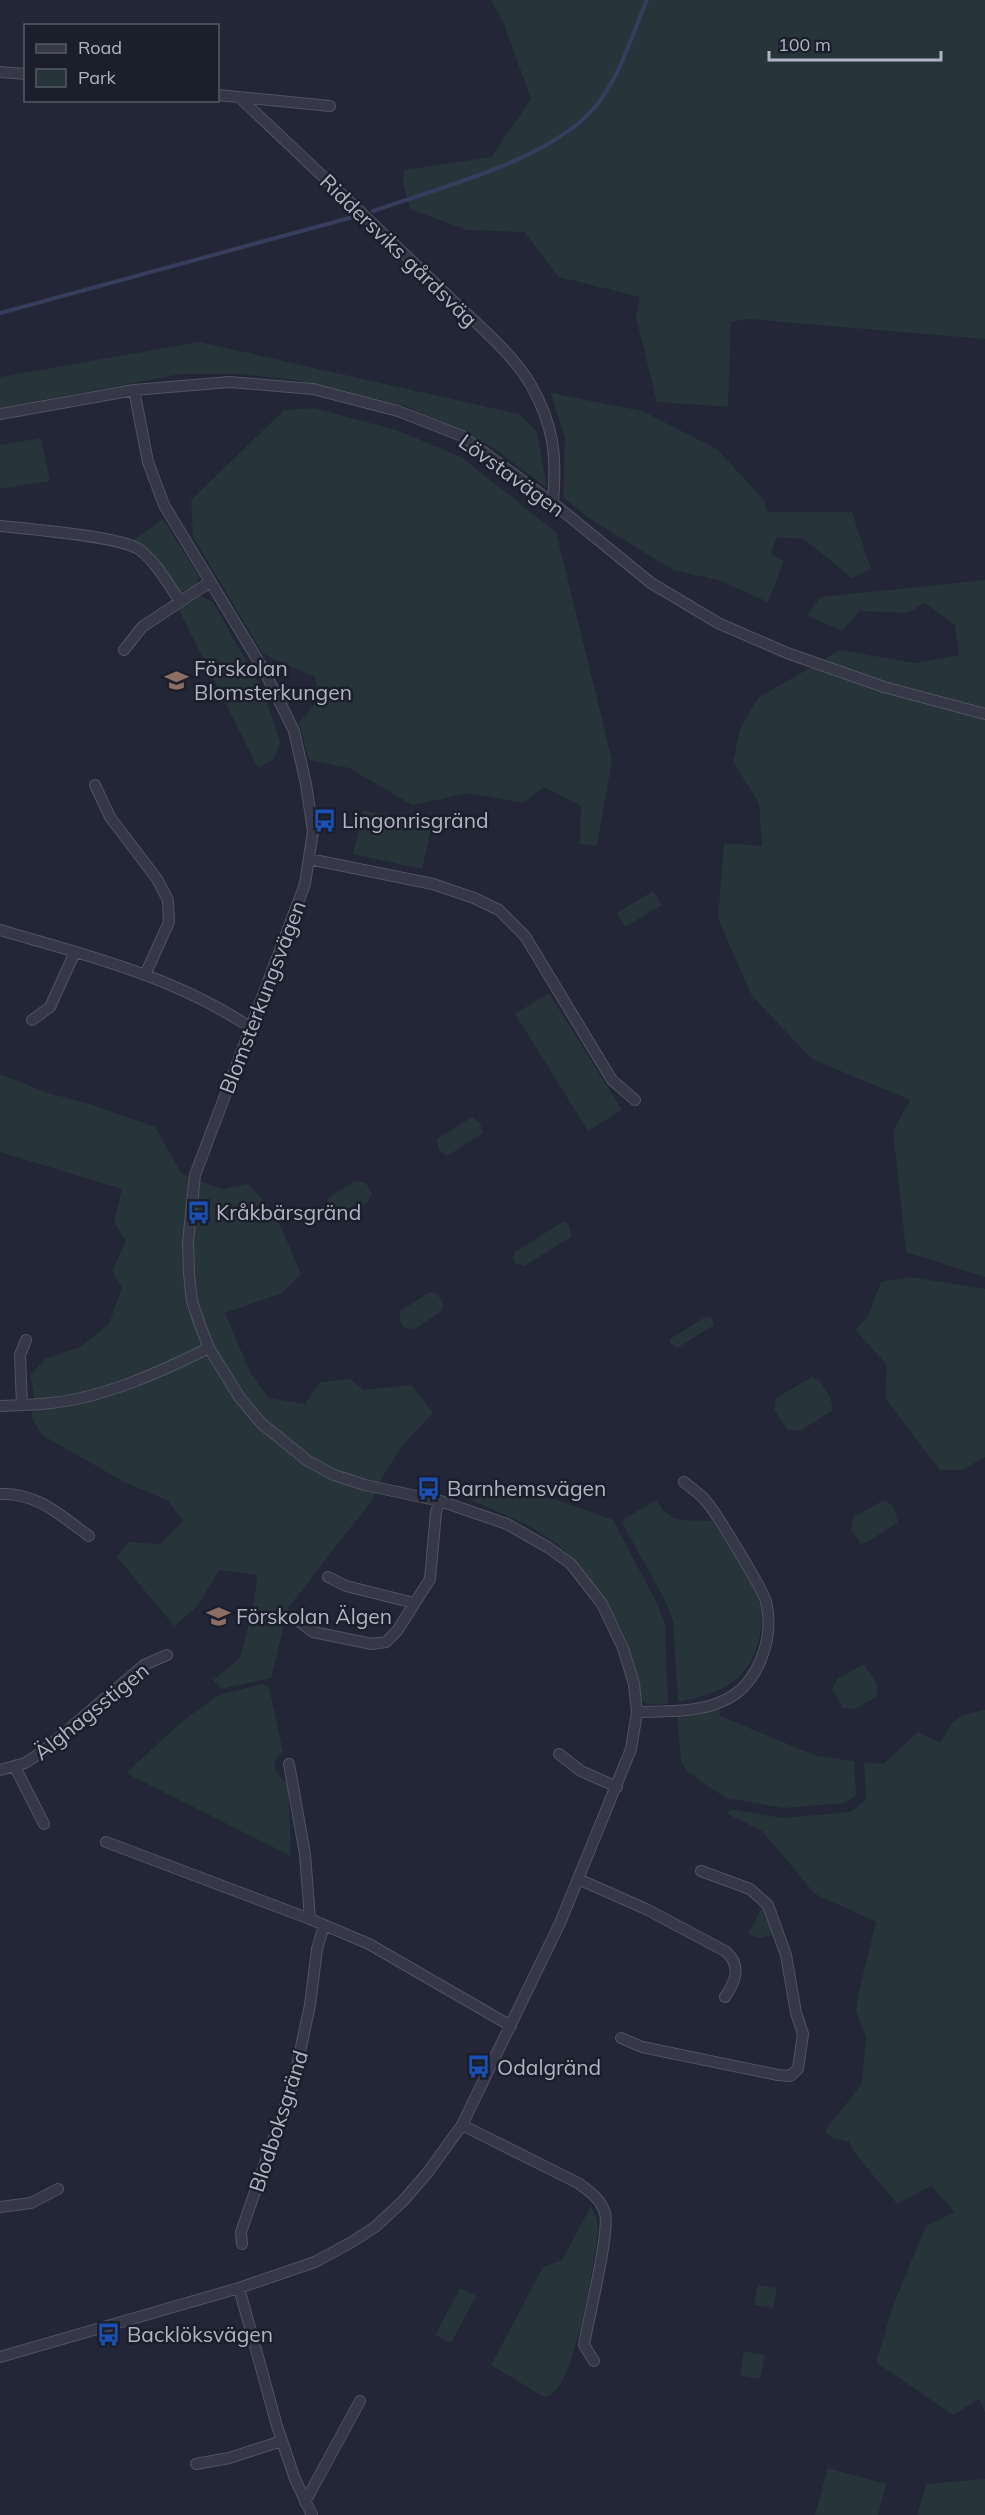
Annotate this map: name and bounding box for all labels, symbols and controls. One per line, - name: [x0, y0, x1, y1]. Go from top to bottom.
- legend: [24, 24, 219, 102]
- scale bar: [769, 24, 942, 62]
- text: 100 m: [778, 33, 831, 56]
- text: Road: [78, 36, 122, 59]
- text: Park: [78, 66, 117, 89]
- street label: Riddersviks gårdsväg: [315, 168, 483, 332]
- street label: Lövstavägen: [454, 428, 570, 522]
- place label: Förskolan Blomsterkungen: [194, 655, 352, 705]
- school or university icon: Förskolan Blomsterkungen: [163, 667, 189, 693]
- bus stop icon: Lingonrisgränd: [311, 807, 337, 833]
- place label: Lingonrisgränd: [342, 807, 489, 833]
- street label: Blomsterkungsvägen: [213, 897, 311, 1097]
- bus stop icon: Kråkbärsgränd: [185, 1199, 211, 1225]
- place label: Kråkbärsgränd: [216, 1199, 361, 1225]
- bus stop icon: Barnhemsvägen: [416, 1475, 442, 1501]
- place label: Barnhemsvägen: [447, 1475, 606, 1501]
- school or university icon: Förskolan Älgen: [205, 1603, 231, 1629]
- place label: Förskolan Älgen: [236, 1603, 392, 1629]
- street label: Älghagsstigen: [28, 1657, 154, 1765]
- street label: Blodboksgränd: [243, 2047, 313, 2195]
- bus stop icon: Odalgränd: [466, 2054, 492, 2080]
- place label: Odalgränd: [497, 2054, 601, 2080]
- bus stop icon: Backlöksvägen: [96, 2321, 122, 2347]
- place label: Backlöksvägen: [127, 2321, 273, 2347]

